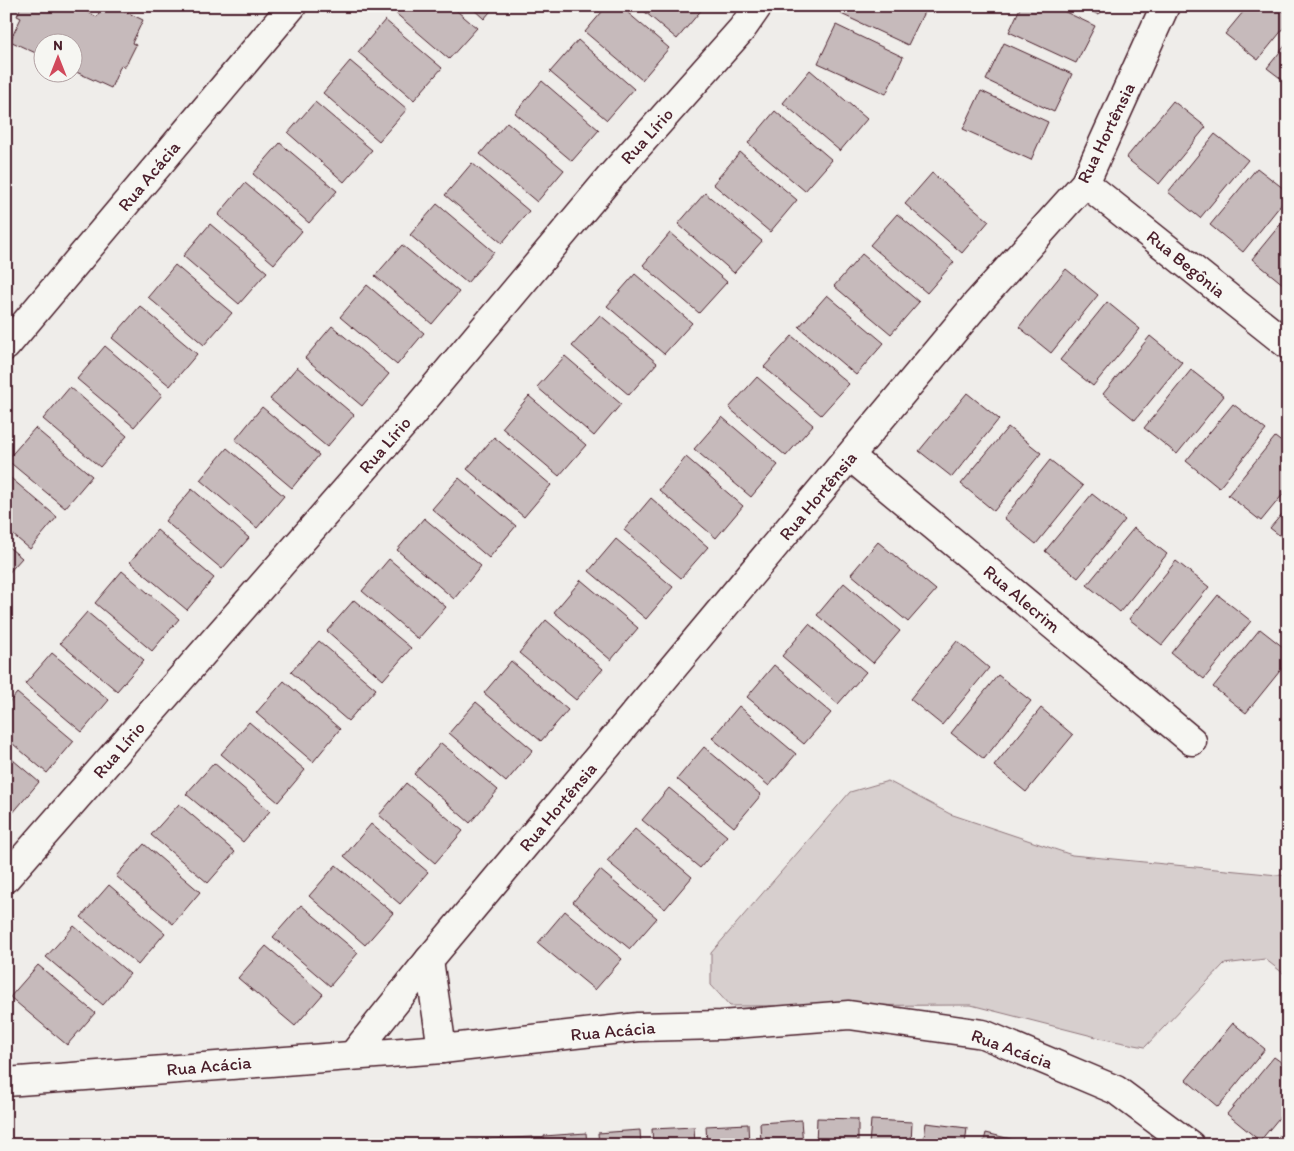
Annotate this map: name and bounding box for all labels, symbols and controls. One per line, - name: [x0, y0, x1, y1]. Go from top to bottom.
- north arrow: [32, 32, 82, 82]
- text: N: [53, 37, 63, 54]
- street label: Rua Hortênsia: [1072, 79, 1140, 187]
- street label: Rua Lírio: [616, 103, 678, 169]
- street label: Rua Acácia: [113, 136, 185, 216]
- street label: Rua Begônia: [1142, 225, 1230, 303]
- street label: Rua Lírio: [354, 412, 416, 478]
- street label: Rua Hortênsia: [774, 447, 862, 545]
- street label: Rua Alecrim: [979, 560, 1065, 638]
- street label: Rua Lírio: [88, 717, 150, 783]
- street label: Rua Hortênsia: [514, 758, 602, 856]
- street label: Rua Acácia: [570, 1016, 657, 1046]
- street label: Rua Acácia: [968, 1024, 1056, 1074]
- street label: Rua Acácia: [166, 1051, 253, 1081]

